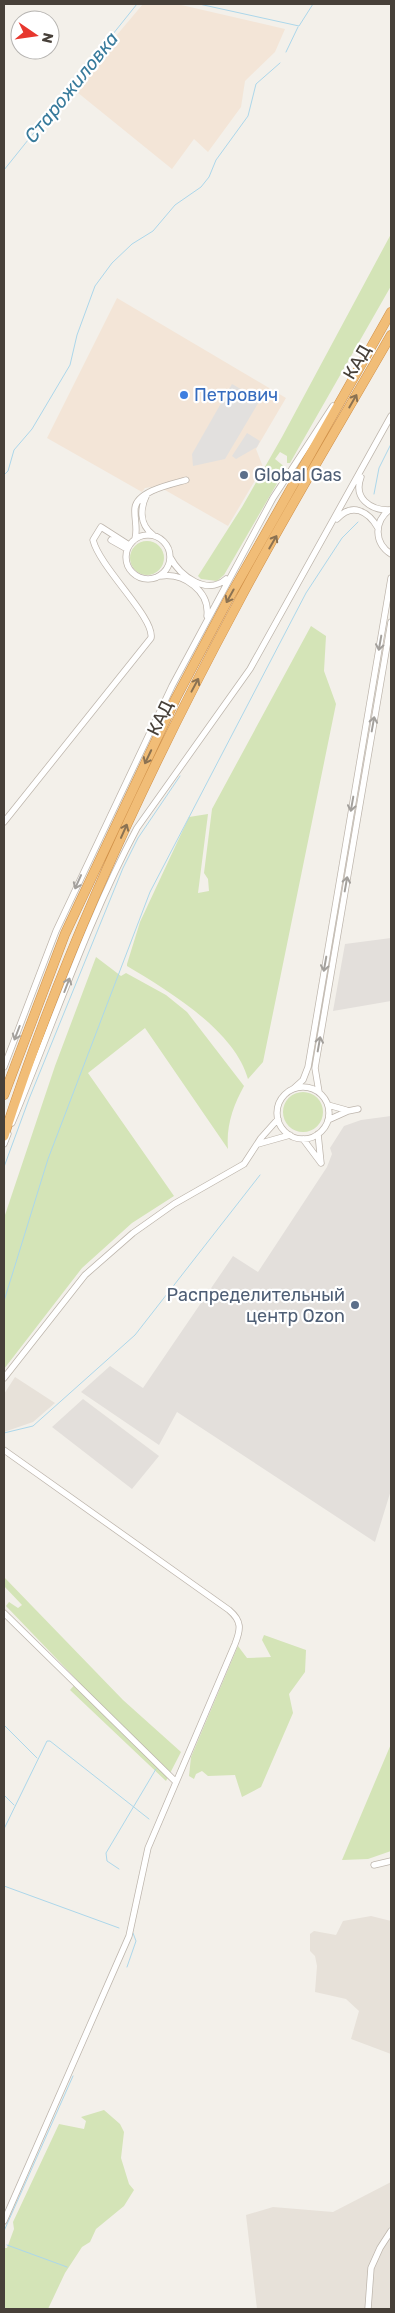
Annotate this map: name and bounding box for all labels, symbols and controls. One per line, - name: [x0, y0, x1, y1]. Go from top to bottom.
- north arrow: [10, 10, 60, 60]
- water label: Старожиловка: [20, 27, 123, 147]
- text: N: [38, 31, 57, 45]
- street label: КАД: [338, 341, 376, 383]
- place label: Петрович: [194, 384, 278, 406]
- marker: Петрович: [178, 389, 190, 401]
- one-way arrow: [349, 394, 359, 408]
- place label: Global Gas: [254, 464, 342, 486]
- marker: Global Gas: [238, 469, 250, 481]
- one-way arrow: [268, 535, 278, 549]
- one-way arrow: [225, 589, 235, 604]
- one-way arrow: [374, 635, 384, 651]
- one-way arrow: [190, 677, 200, 692]
- street label: КАД: [142, 697, 178, 739]
- one-way arrow: [369, 716, 379, 732]
- one-way arrow: [143, 749, 153, 764]
- one-way arrow: [347, 795, 357, 811]
- one-way arrow: [120, 824, 130, 839]
- one-way arrow: [73, 874, 83, 889]
- one-way arrow: [342, 876, 352, 892]
- one-way arrow: [320, 955, 330, 971]
- one-way arrow: [63, 978, 73, 993]
- one-way arrow: [12, 1024, 21, 1040]
- one-way arrow: [315, 1037, 325, 1053]
- place label: Распределительный центр Ozon: [167, 1284, 345, 1327]
- marker: Распределительный центр Ozon: [349, 1299, 361, 1311]

